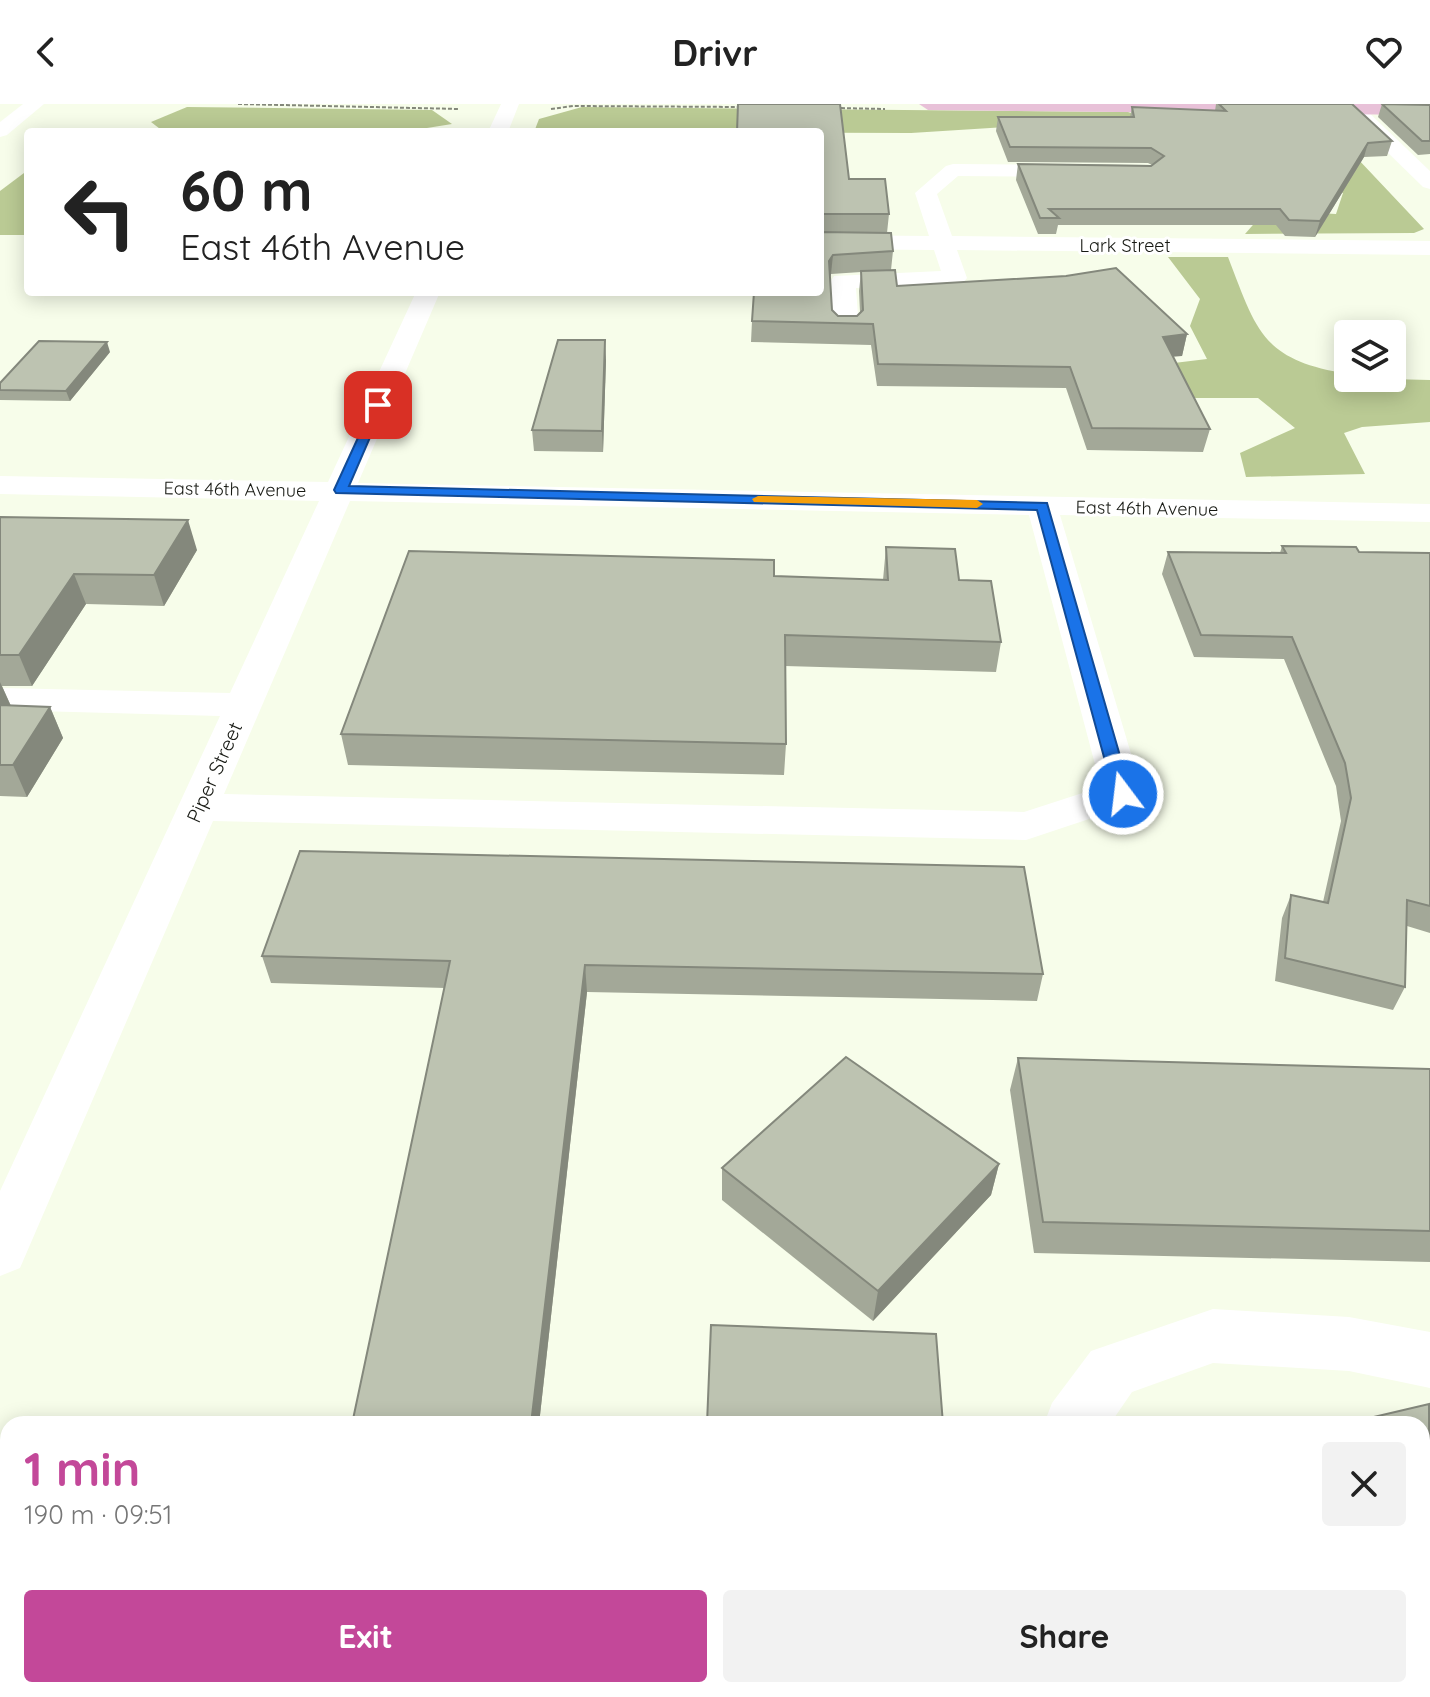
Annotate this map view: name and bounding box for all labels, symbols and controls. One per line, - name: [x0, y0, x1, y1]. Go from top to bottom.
- icon: back: [24, 30, 68, 74]
- text: Drivr: [672, 30, 758, 75]
- icon: heart: [1362, 30, 1406, 74]
- text: 60 m: [180, 155, 313, 225]
- icon: left: [48, 160, 152, 264]
- text: East 46th Avenue: [180, 224, 465, 269]
- street label: Lark Street: [1079, 234, 1171, 257]
- map controls: [1334, 320, 1406, 392]
- button: layers: [1334, 320, 1406, 392]
- pin: [344, 371, 412, 439]
- icon: arrive: [356, 383, 400, 427]
- street label: East 46th Avenue: [164, 476, 306, 502]
- street label: East 46th Avenue: [1076, 495, 1218, 521]
- street label: Piper Street: [181, 718, 247, 826]
- position arrow: [1081, 752, 1165, 836]
- text: 1 min: [24, 1438, 140, 1498]
- button: close: [1322, 1442, 1406, 1526]
- text: 190 m · 09:51: [24, 1498, 172, 1531]
- button: Exit: [24, 1590, 707, 1682]
- button: Share: [723, 1590, 1406, 1682]

